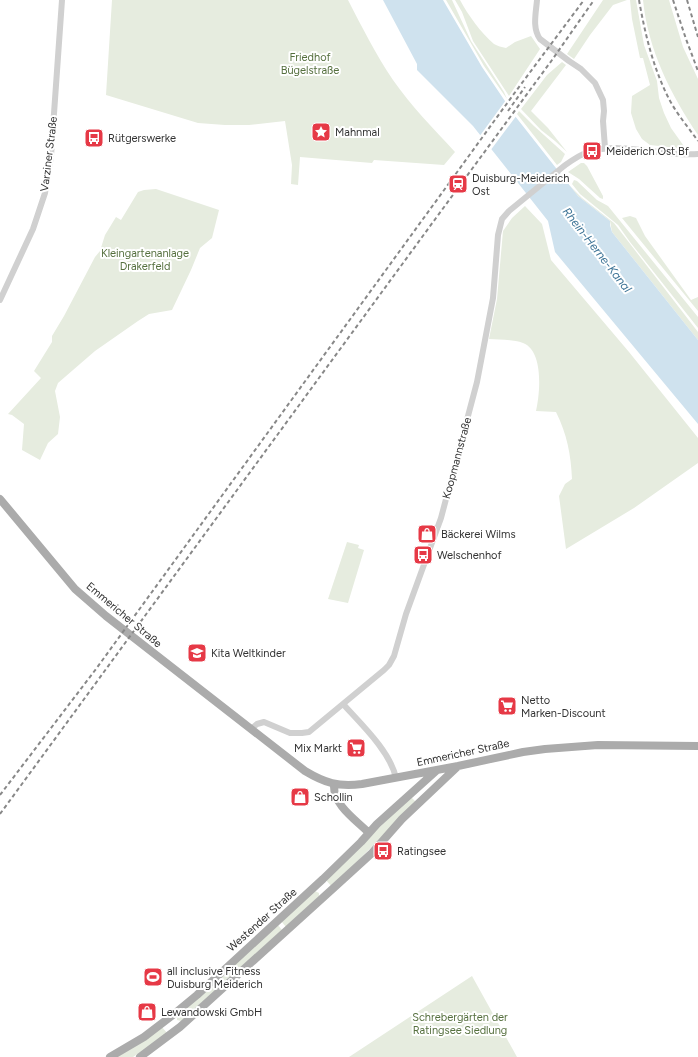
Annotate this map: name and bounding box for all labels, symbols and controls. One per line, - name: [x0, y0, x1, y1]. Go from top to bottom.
- park label: Friedhof Bügelstraße: [281, 51, 339, 77]
- street label: Varziner Straße: [38, 116, 60, 192]
- place icon: Mahnmal: [310, 121, 332, 143]
- place label: Mahnmal: [335, 126, 380, 139]
- bus stop icon: Rütgerswerke: [83, 127, 105, 149]
- place label: Rütgerswerke: [108, 132, 176, 145]
- bus stop icon: Meiderich Ost Bf: [581, 140, 603, 162]
- place label: Meiderich Ost Bf: [606, 145, 690, 158]
- place label: Duisburg-Meiderich Ost: [472, 172, 569, 198]
- station icon: Duisburg-Meiderich Ost: [447, 173, 469, 195]
- water label: Rhein-Herne-Kanal: [560, 205, 635, 295]
- park label: Kleingartenanlage Drakerfeld: [101, 247, 189, 273]
- street label: Koopmannstraße: [440, 416, 474, 500]
- shop icon: Bäckerei Wilms: [416, 523, 438, 545]
- place label: Bäckerei Wilms: [441, 528, 516, 541]
- bus stop icon: Welschenhof: [412, 544, 434, 566]
- place label: Welschenhof: [437, 549, 502, 562]
- street label: Emmericher Straße: [84, 580, 164, 650]
- school or university icon: Kita Weltkinder: [186, 642, 208, 664]
- place label: Kita Weltkinder: [211, 647, 286, 660]
- place label: Netto Marken-Discount: [521, 694, 606, 720]
- supermarket icon: Netto Marken-Discount: [496, 695, 518, 717]
- supermarket icon: Mix Markt: [345, 737, 367, 759]
- street label: Emmericher Straße: [415, 737, 511, 769]
- place label: Mix Markt: [294, 742, 342, 755]
- shop icon: Schollin: [289, 786, 311, 808]
- place label: Schollin: [314, 791, 353, 804]
- bus stop icon: Ratingsee: [372, 840, 394, 862]
- place label: Ratingsee: [397, 845, 446, 858]
- street label: Westender Straße: [225, 885, 299, 955]
- place label: all inclusive Fitness Duisburg Meiderich: [167, 965, 263, 991]
- sports icon: all inclusive Fitness Duisburg Meiderich: [142, 966, 164, 988]
- shop icon: Lewandowski GmbH: [136, 1001, 158, 1023]
- place label: Lewandowski GmbH: [161, 1006, 262, 1019]
- park label: Schrebergärten der Ratingsee Siedlung: [412, 1011, 508, 1037]

